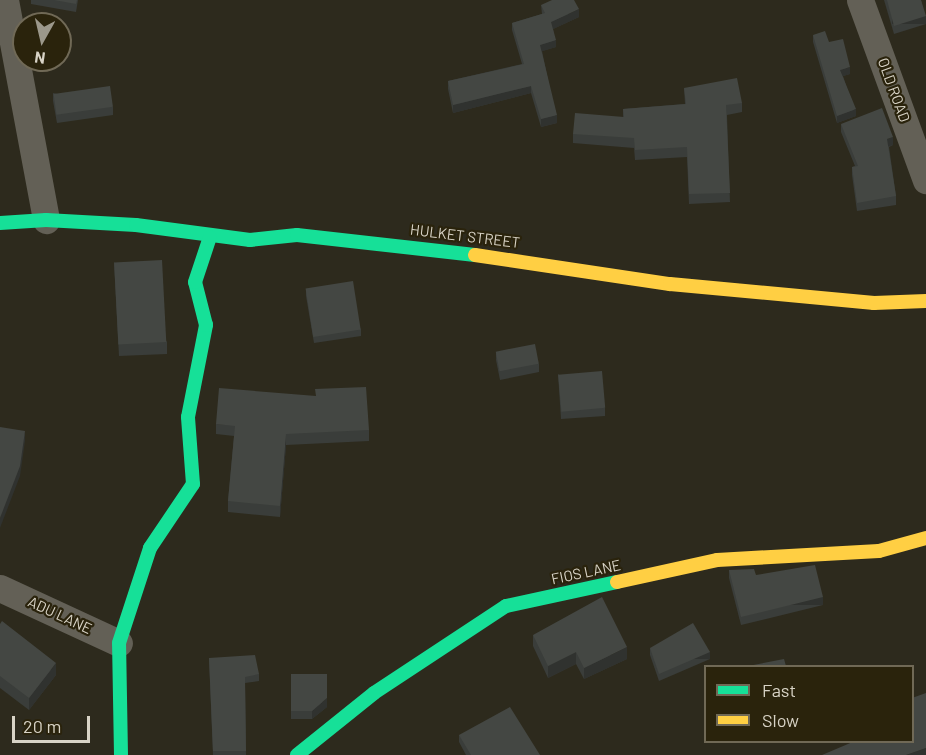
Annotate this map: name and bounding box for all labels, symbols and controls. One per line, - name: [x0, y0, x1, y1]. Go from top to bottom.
- north arrow: [12, 12, 72, 72]
- text: N: [33, 48, 46, 68]
- street label: OLD ROAD: [874, 55, 914, 125]
- street label: HULKET STREET: [409, 220, 521, 252]
- street label: FIOS LANE: [550, 556, 622, 588]
- street label: ADU LANE: [25, 592, 95, 638]
- legend: [704, 665, 914, 743]
- text: Fast: [762, 679, 796, 701]
- scale bar: [15, 704, 93, 742]
- text: Slow: [762, 709, 799, 731]
- text: 20 m: [23, 715, 61, 737]

